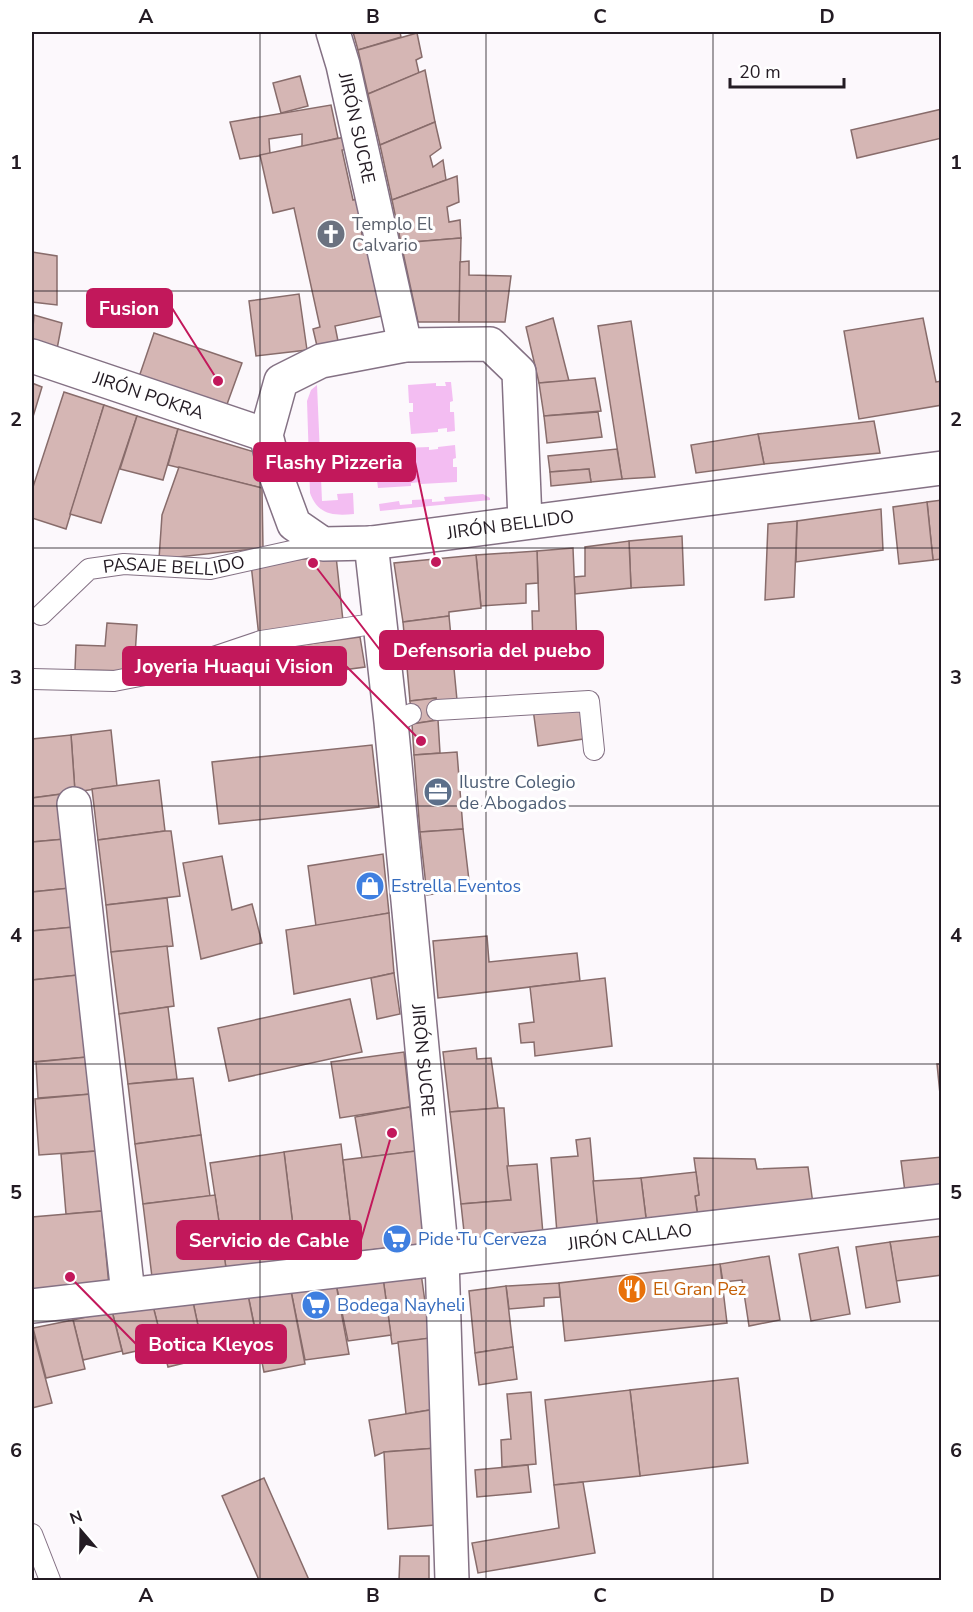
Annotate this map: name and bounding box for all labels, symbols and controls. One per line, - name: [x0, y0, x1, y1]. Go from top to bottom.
- text: A: [139, 3, 154, 30]
- text: B: [366, 3, 380, 30]
- text: C: [593, 3, 607, 30]
- text: D: [819, 3, 835, 30]
- scale bar: [730, 51, 844, 89]
- text: 20 m: [739, 60, 781, 84]
- street label: JIRÓN SUCRE: [333, 69, 381, 186]
- text: 1: [10, 149, 22, 176]
- text: 1: [950, 149, 962, 176]
- place label: Templo El Calvario: [352, 212, 433, 257]
- church icon: Templo El Calvario: [315, 218, 347, 250]
- callout: Fusion: [87, 289, 172, 327]
- text: Fusion: [99, 295, 159, 322]
- street label: JIRÓN POKRA: [89, 365, 207, 425]
- text: 2: [10, 406, 22, 433]
- text: 2: [950, 406, 962, 433]
- callout: Flashy Pizzeria: [254, 443, 415, 481]
- text: Flashy Pizzeria: [265, 449, 403, 476]
- street label: JIRÓN BELLIDO: [444, 504, 576, 545]
- street label: PASAJE BELLIDO: [101, 550, 247, 581]
- callout: Defensoria del puebo: [380, 631, 603, 669]
- text: Defensoria del puebo: [393, 637, 591, 664]
- callout: Joyeria Huaqui Vision: [123, 647, 346, 685]
- text: Joyeria Huaqui Vision: [134, 653, 333, 680]
- text: 3: [10, 664, 22, 691]
- text: 3: [950, 664, 962, 691]
- place label: Ilustre Colegio de Abogados: [459, 770, 575, 815]
- office icon: Ilustre Colegio de Abogados: [422, 776, 454, 808]
- shop icon: Estrella Eventos: [354, 870, 386, 902]
- place label: Estrella Eventos: [391, 874, 521, 898]
- text: 4: [10, 922, 22, 949]
- text: 4: [950, 922, 962, 949]
- street label: JIRÓN SUCRE: [406, 1002, 440, 1118]
- text: 5: [10, 1179, 22, 1206]
- text: 5: [950, 1179, 962, 1206]
- street label: JIRÓN CALLAO: [566, 1218, 694, 1256]
- callout: Servicio de Cable: [177, 1221, 361, 1259]
- supermarket icon: Pide Tu Cerveza: [381, 1223, 413, 1255]
- text: Servicio de Cable: [189, 1227, 349, 1254]
- place label: Pide Tu Cerveza: [418, 1227, 547, 1251]
- restaurant icon: El Gran Pez: [616, 1273, 648, 1305]
- place label: El Gran Pez: [653, 1277, 746, 1301]
- supermarket icon: Bodega Nayheli: [300, 1289, 332, 1321]
- place label: Bodega Nayheli: [337, 1293, 465, 1317]
- callout: Botica Kleyos: [136, 1325, 286, 1363]
- text: Botica Kleyos: [148, 1331, 274, 1358]
- text: 6: [10, 1437, 22, 1464]
- text: 6: [950, 1437, 962, 1464]
- north arrow: [51, 1501, 111, 1561]
- text: N: [67, 1505, 86, 1530]
- text: A: [139, 1582, 154, 1609]
- text: B: [366, 1582, 380, 1609]
- text: C: [593, 1582, 607, 1609]
- text: D: [819, 1582, 835, 1609]

